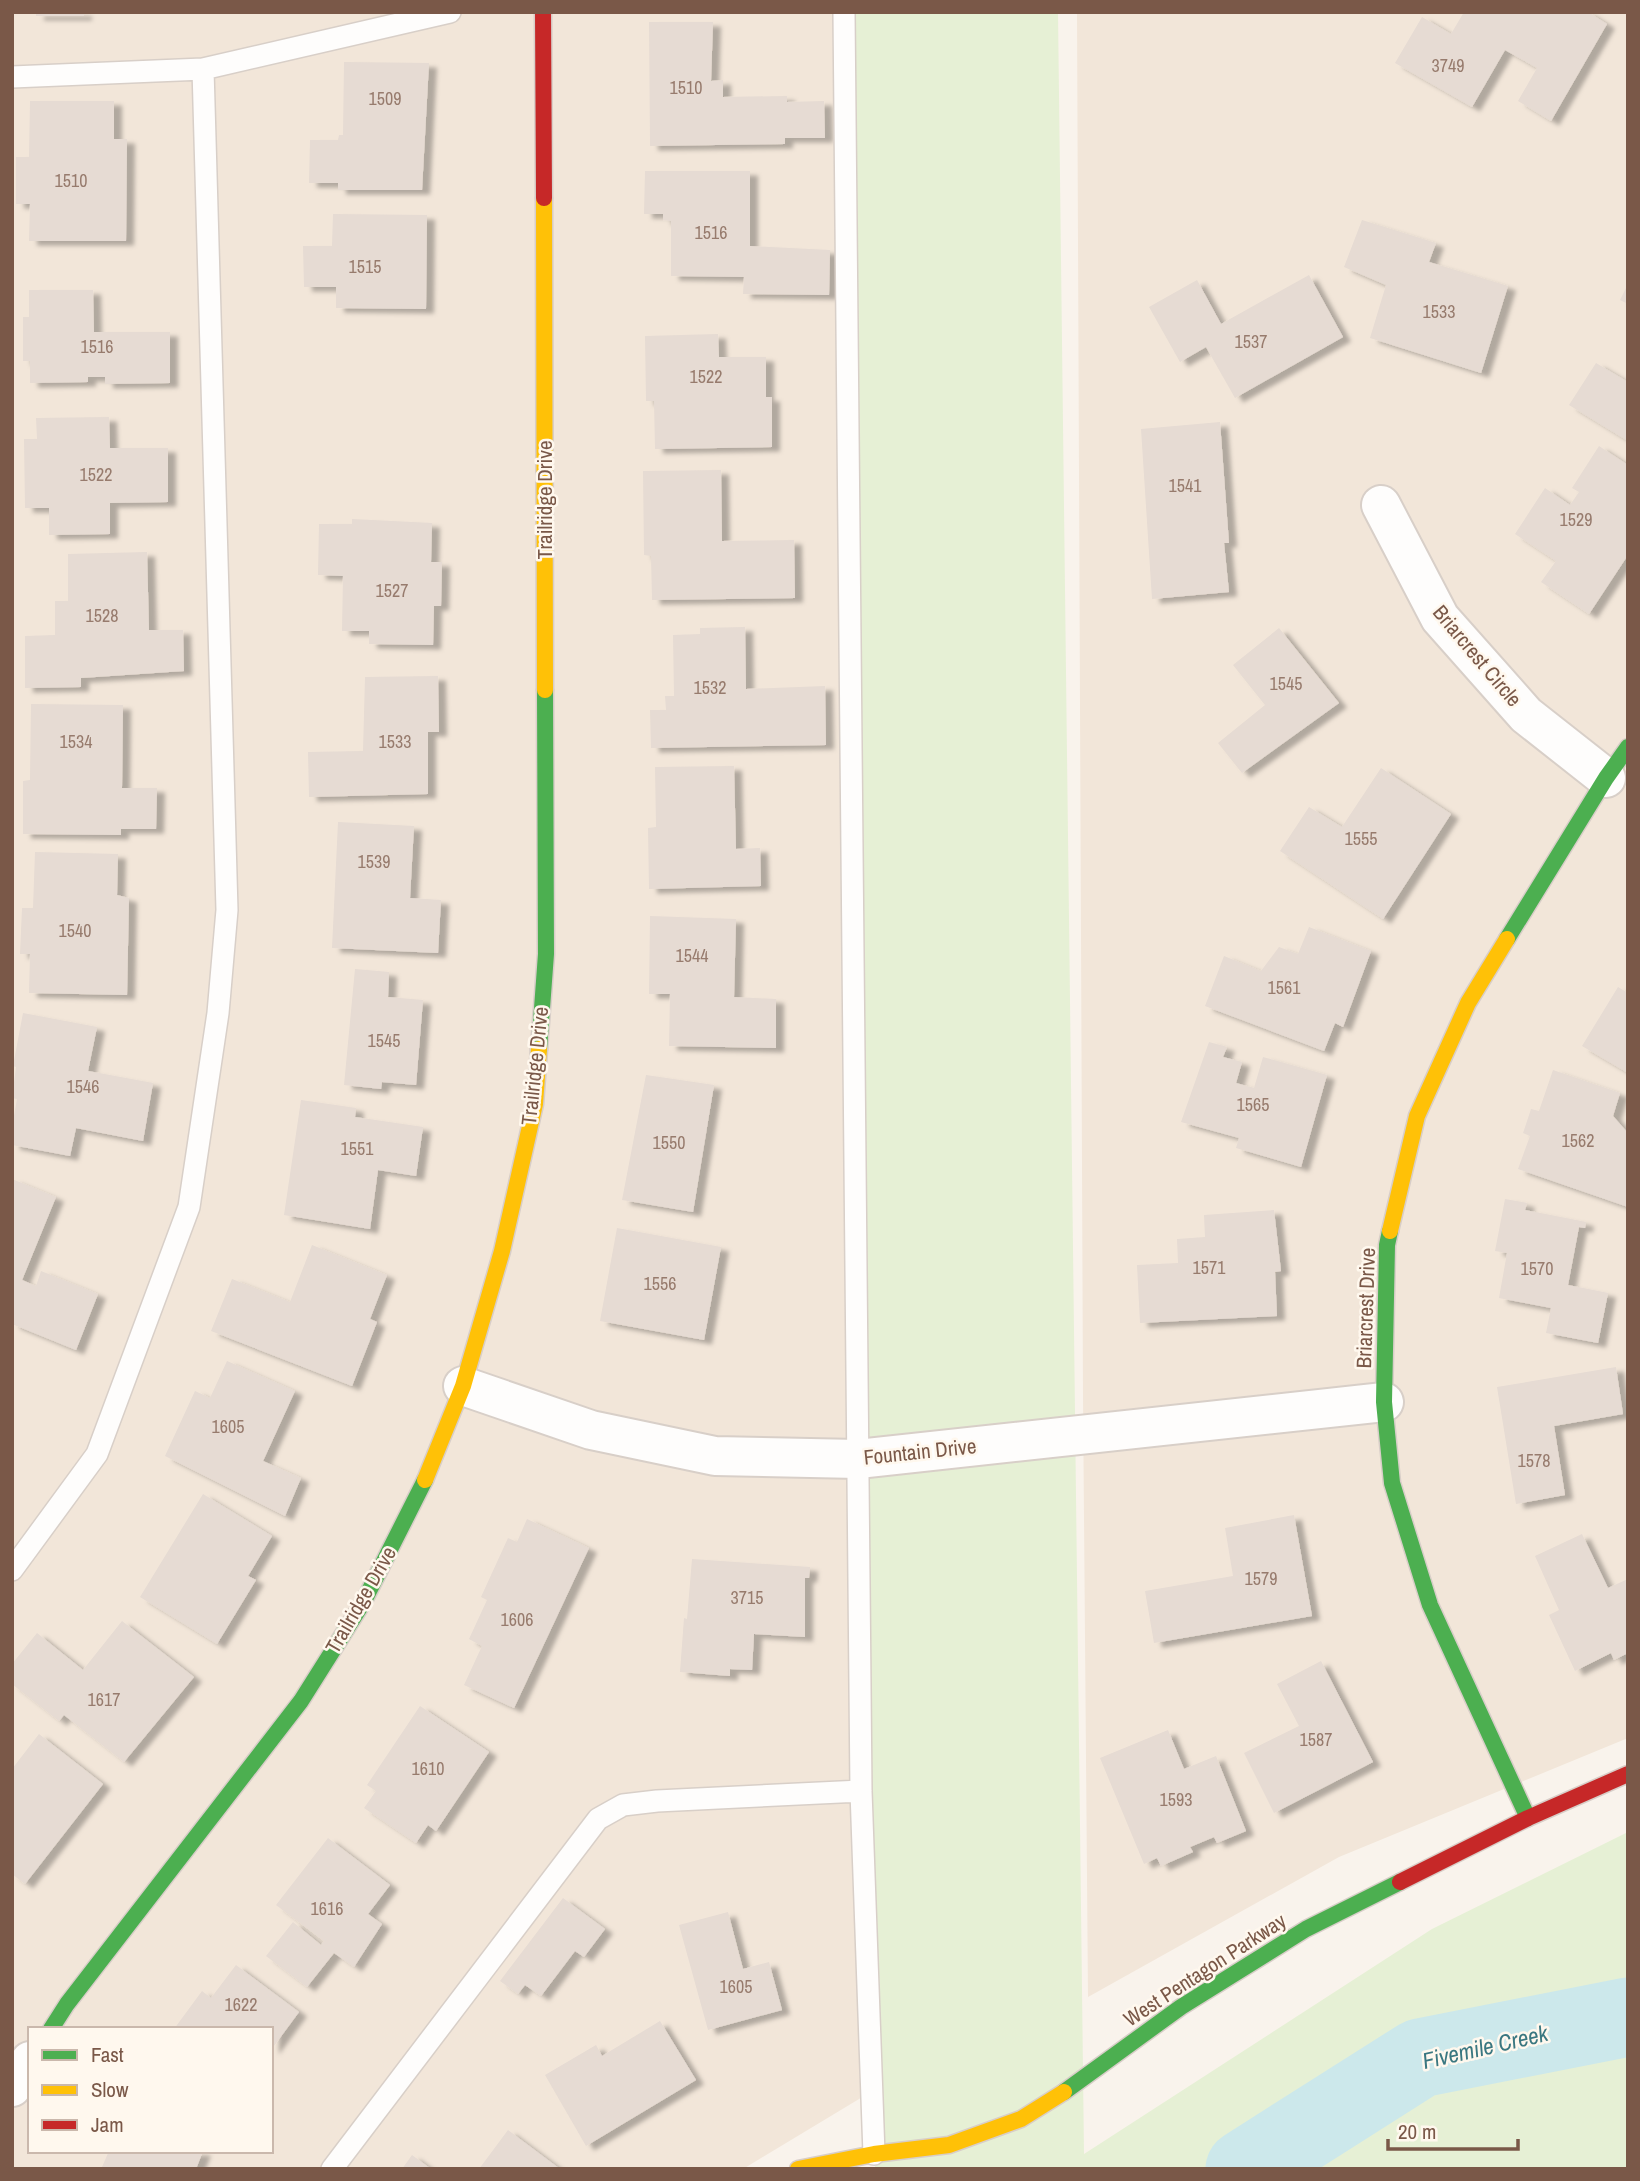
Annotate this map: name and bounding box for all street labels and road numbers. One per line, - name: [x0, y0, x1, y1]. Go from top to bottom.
- street label: Trailridge Drive: [530, 441, 559, 560]
- street label: Briarcrest Circle: [1426, 599, 1528, 713]
- street label: Trailridge Drive: [514, 1005, 555, 1127]
- street label: Briarcrest Drive: [1349, 1247, 1382, 1369]
- street label: Fountain Drive: [862, 1431, 978, 1472]
- street label: Trailridge Drive: [318, 1541, 403, 1659]
- street label: West Pentagon Parkway: [1118, 1906, 1292, 2033]

